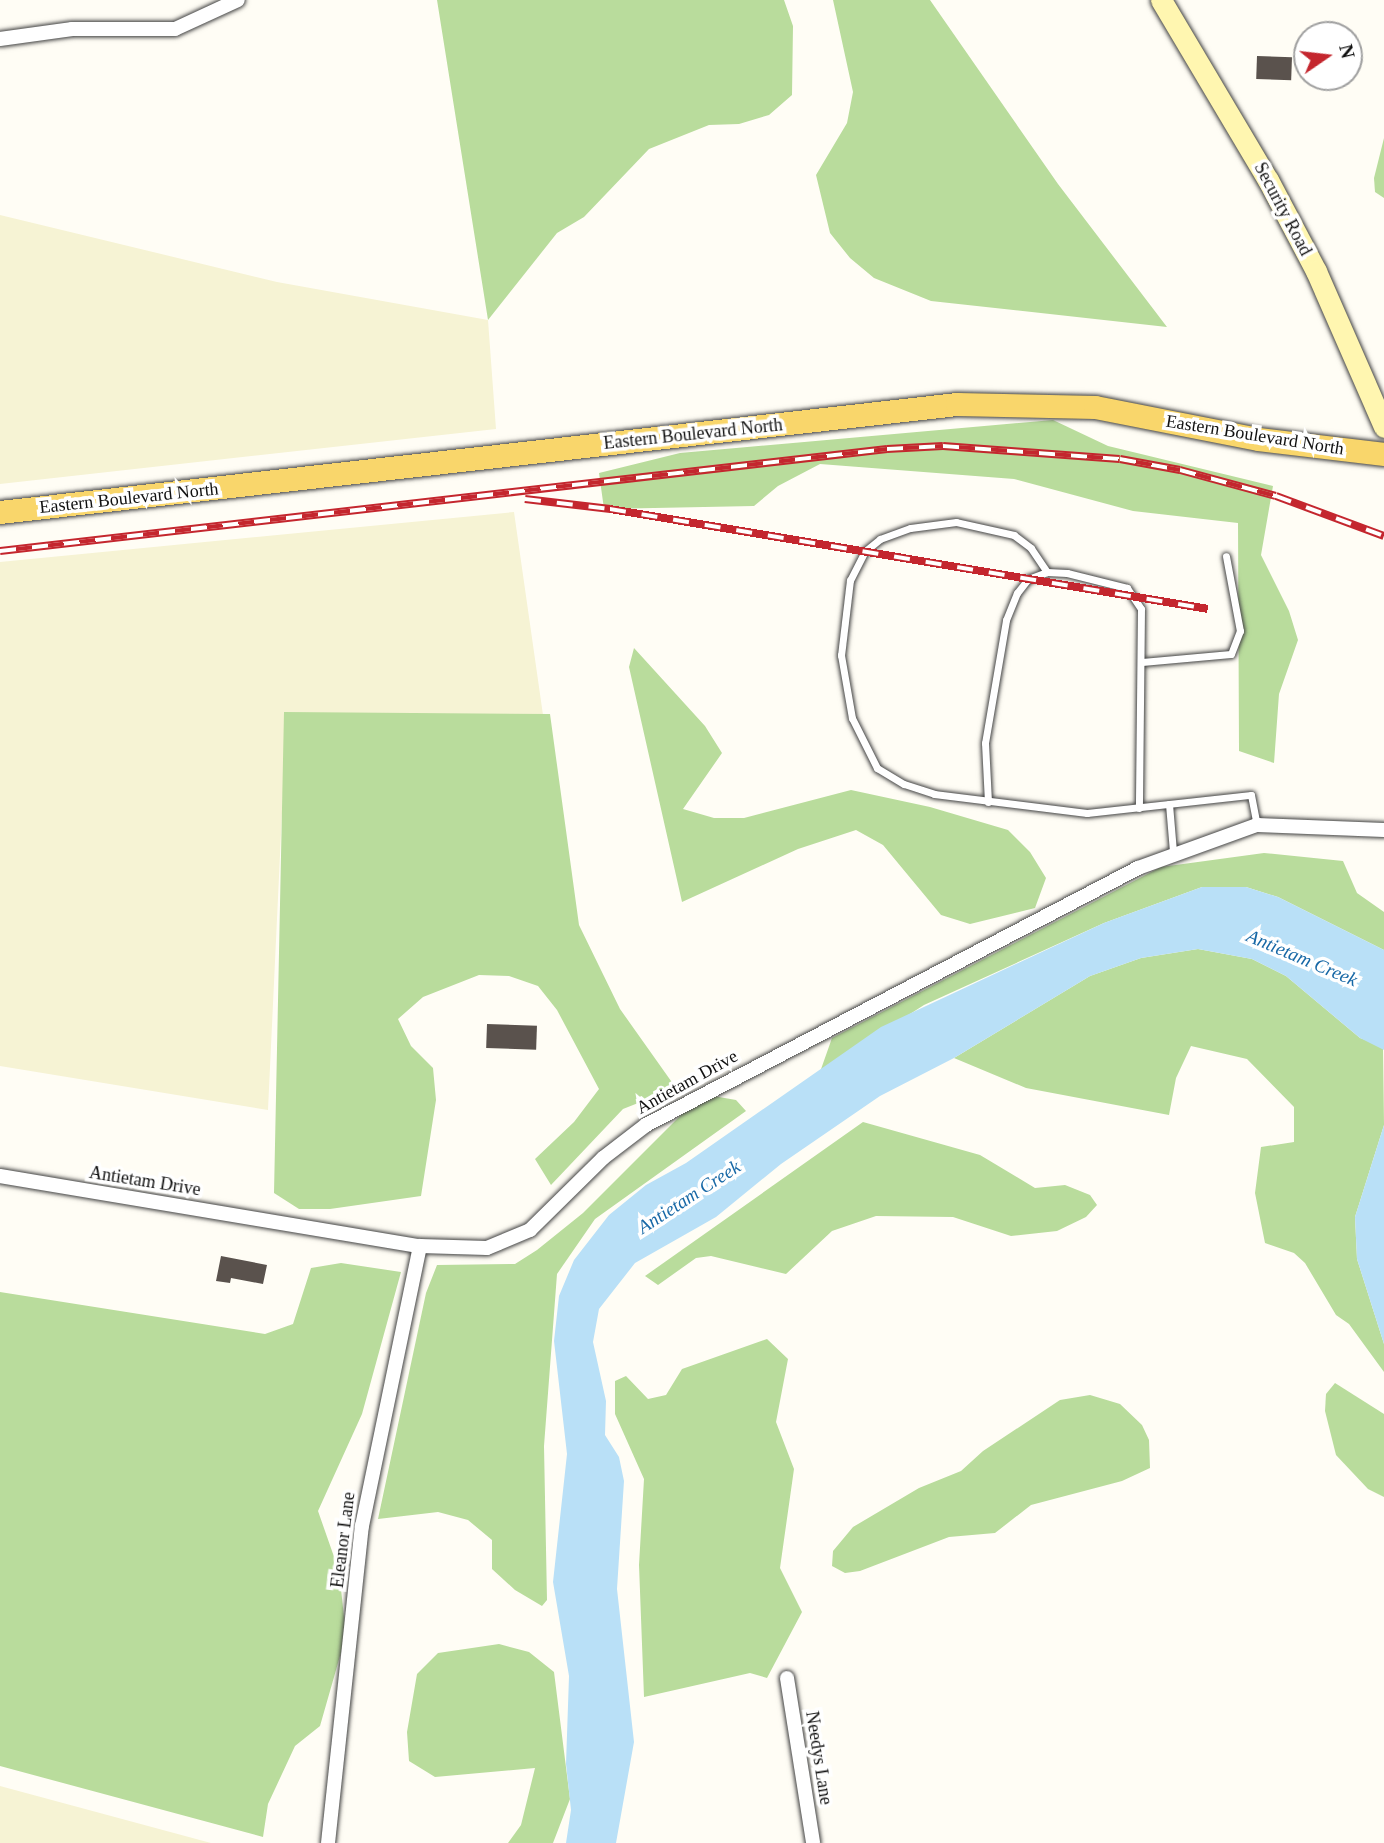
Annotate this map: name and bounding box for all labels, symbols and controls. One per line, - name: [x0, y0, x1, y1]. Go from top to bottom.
- north arrow: [1293, 21, 1363, 91]
- text: N: [1335, 42, 1359, 60]
- street label: Security Road: [1249, 159, 1317, 259]
- street label: Eastern Boulevard North: [1164, 410, 1346, 460]
- street label: Eastern Boulevard North: [602, 414, 784, 454]
- street label: Eastern Boulevard North: [38, 478, 220, 518]
- water label: Antietam Creek: [1243, 924, 1361, 992]
- street label: Antietam Drive: [633, 1045, 741, 1119]
- water label: Antietam Creek: [633, 1155, 745, 1239]
- street label: Antietam Drive: [88, 1162, 202, 1200]
- street label: Eleanor Lane: [326, 1491, 360, 1589]
- street label: Needys Lane: [801, 1710, 837, 1806]

